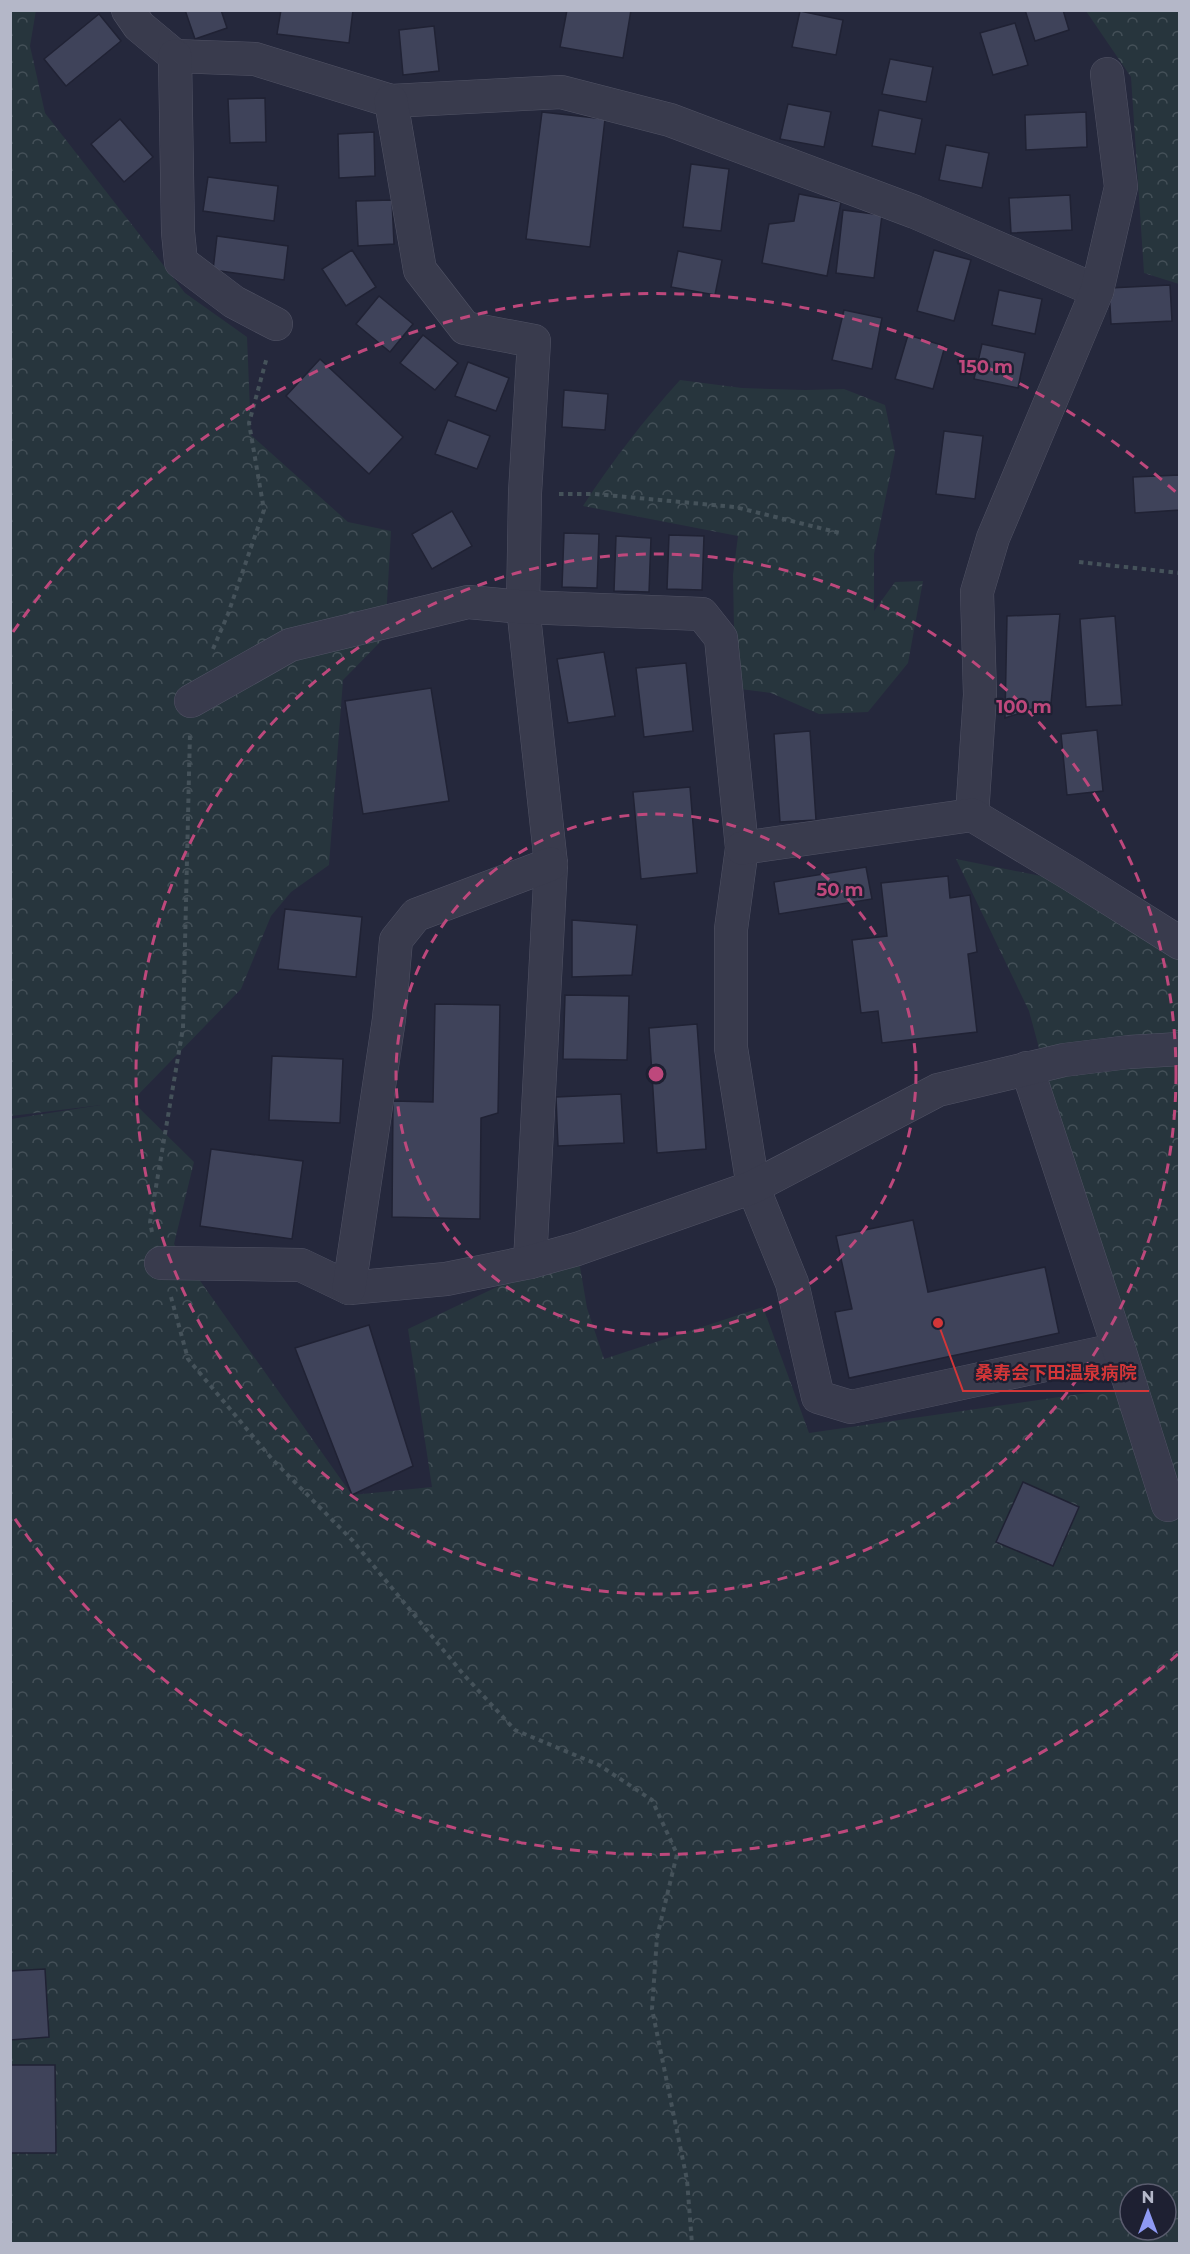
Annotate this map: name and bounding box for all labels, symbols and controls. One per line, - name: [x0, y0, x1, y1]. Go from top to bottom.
- text: 150 m: [959, 356, 1013, 378]
- text: 100 m: [996, 696, 1052, 718]
- text: 50 m: [817, 879, 863, 901]
- centre of rings: [646, 1064, 666, 1084]
- callout: 桑寿会下田温泉病院: [963, 1355, 1149, 1391]
- text: 桑寿会下田温泉病院: [975, 1362, 1137, 1384]
- north arrow: [1118, 2182, 1178, 2242]
- text: N: [1142, 2188, 1154, 2207]

